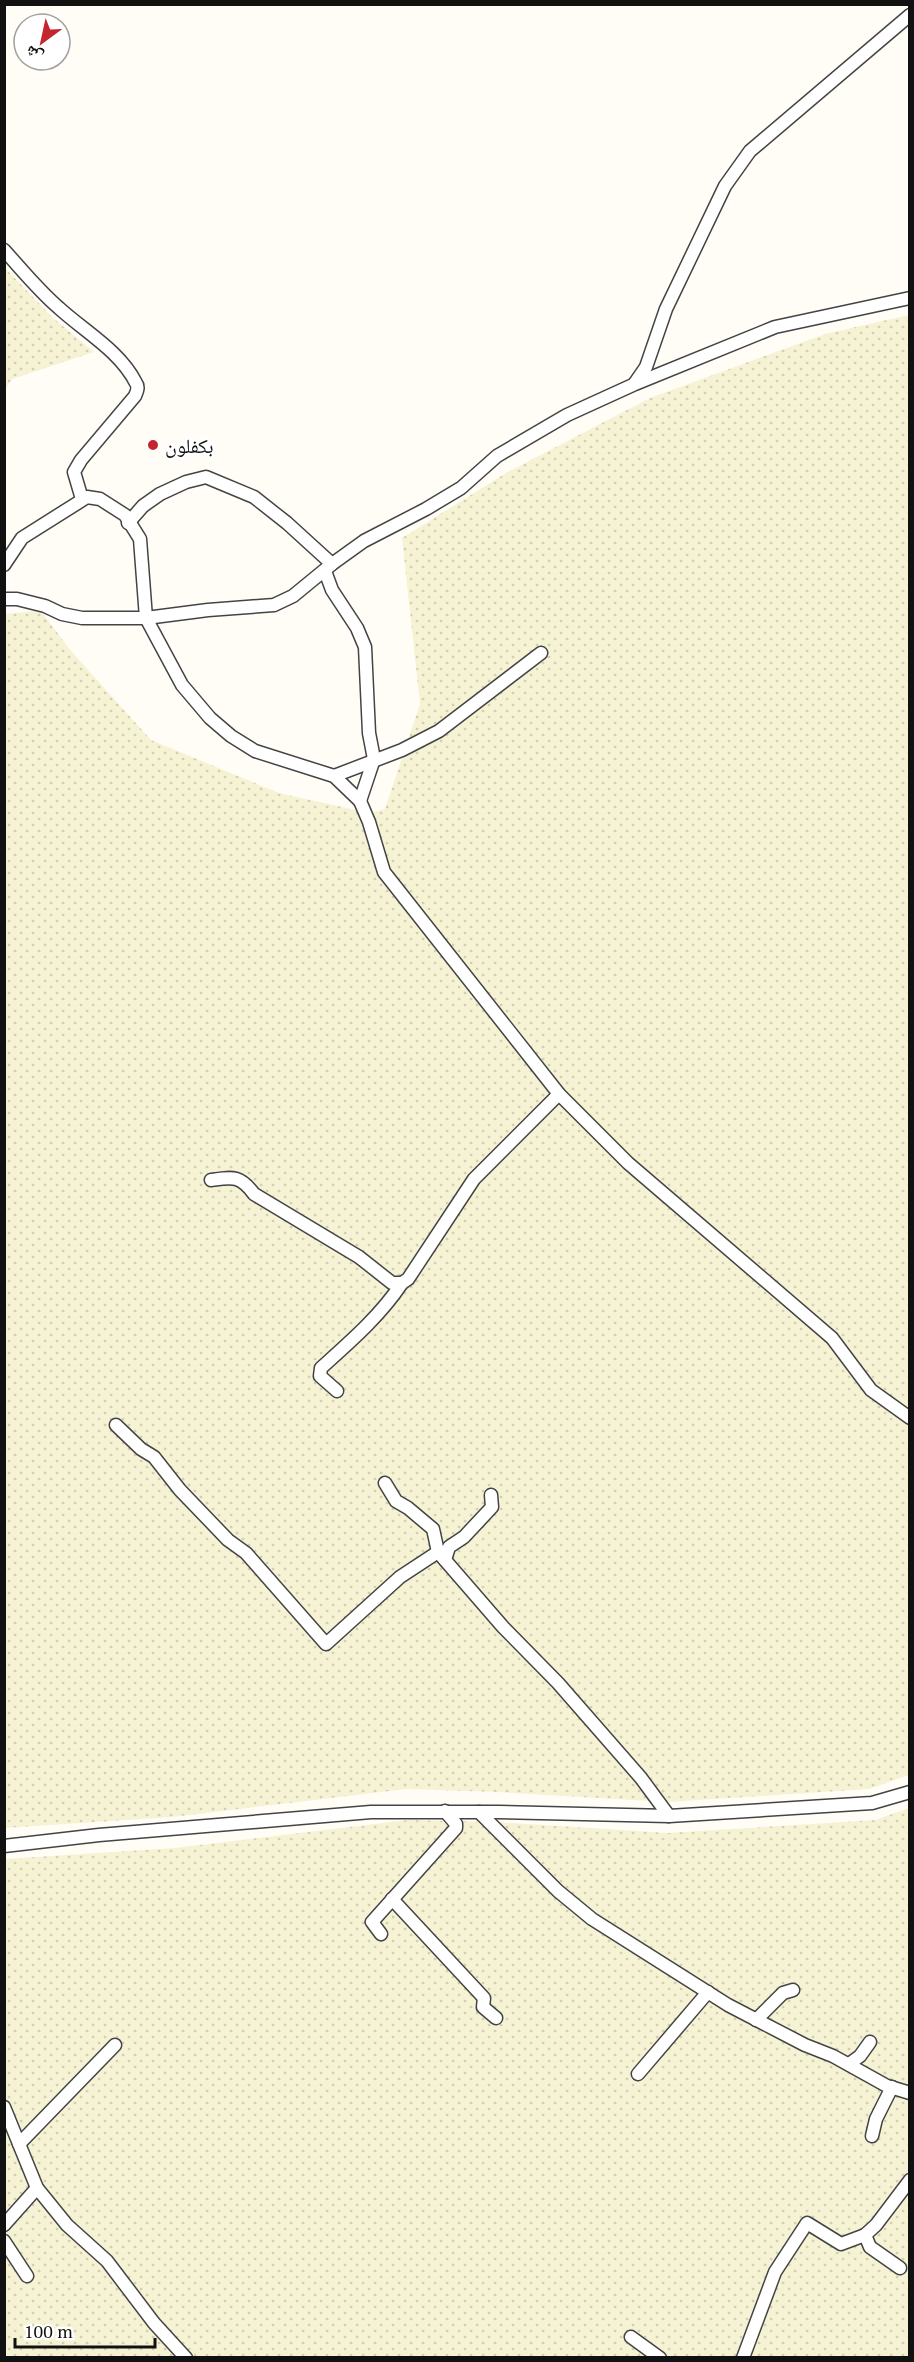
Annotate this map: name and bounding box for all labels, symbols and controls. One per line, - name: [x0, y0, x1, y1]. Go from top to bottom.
- north arrow: [12, 12, 72, 72]
- text: ش: [21, 41, 47, 68]
- place label: بكفلون: [165, 432, 213, 459]
- marker: بكفلون: [146, 438, 160, 452]
- scale bar: [15, 2311, 154, 2349]
- text: 100 m: [24, 2319, 73, 2343]

